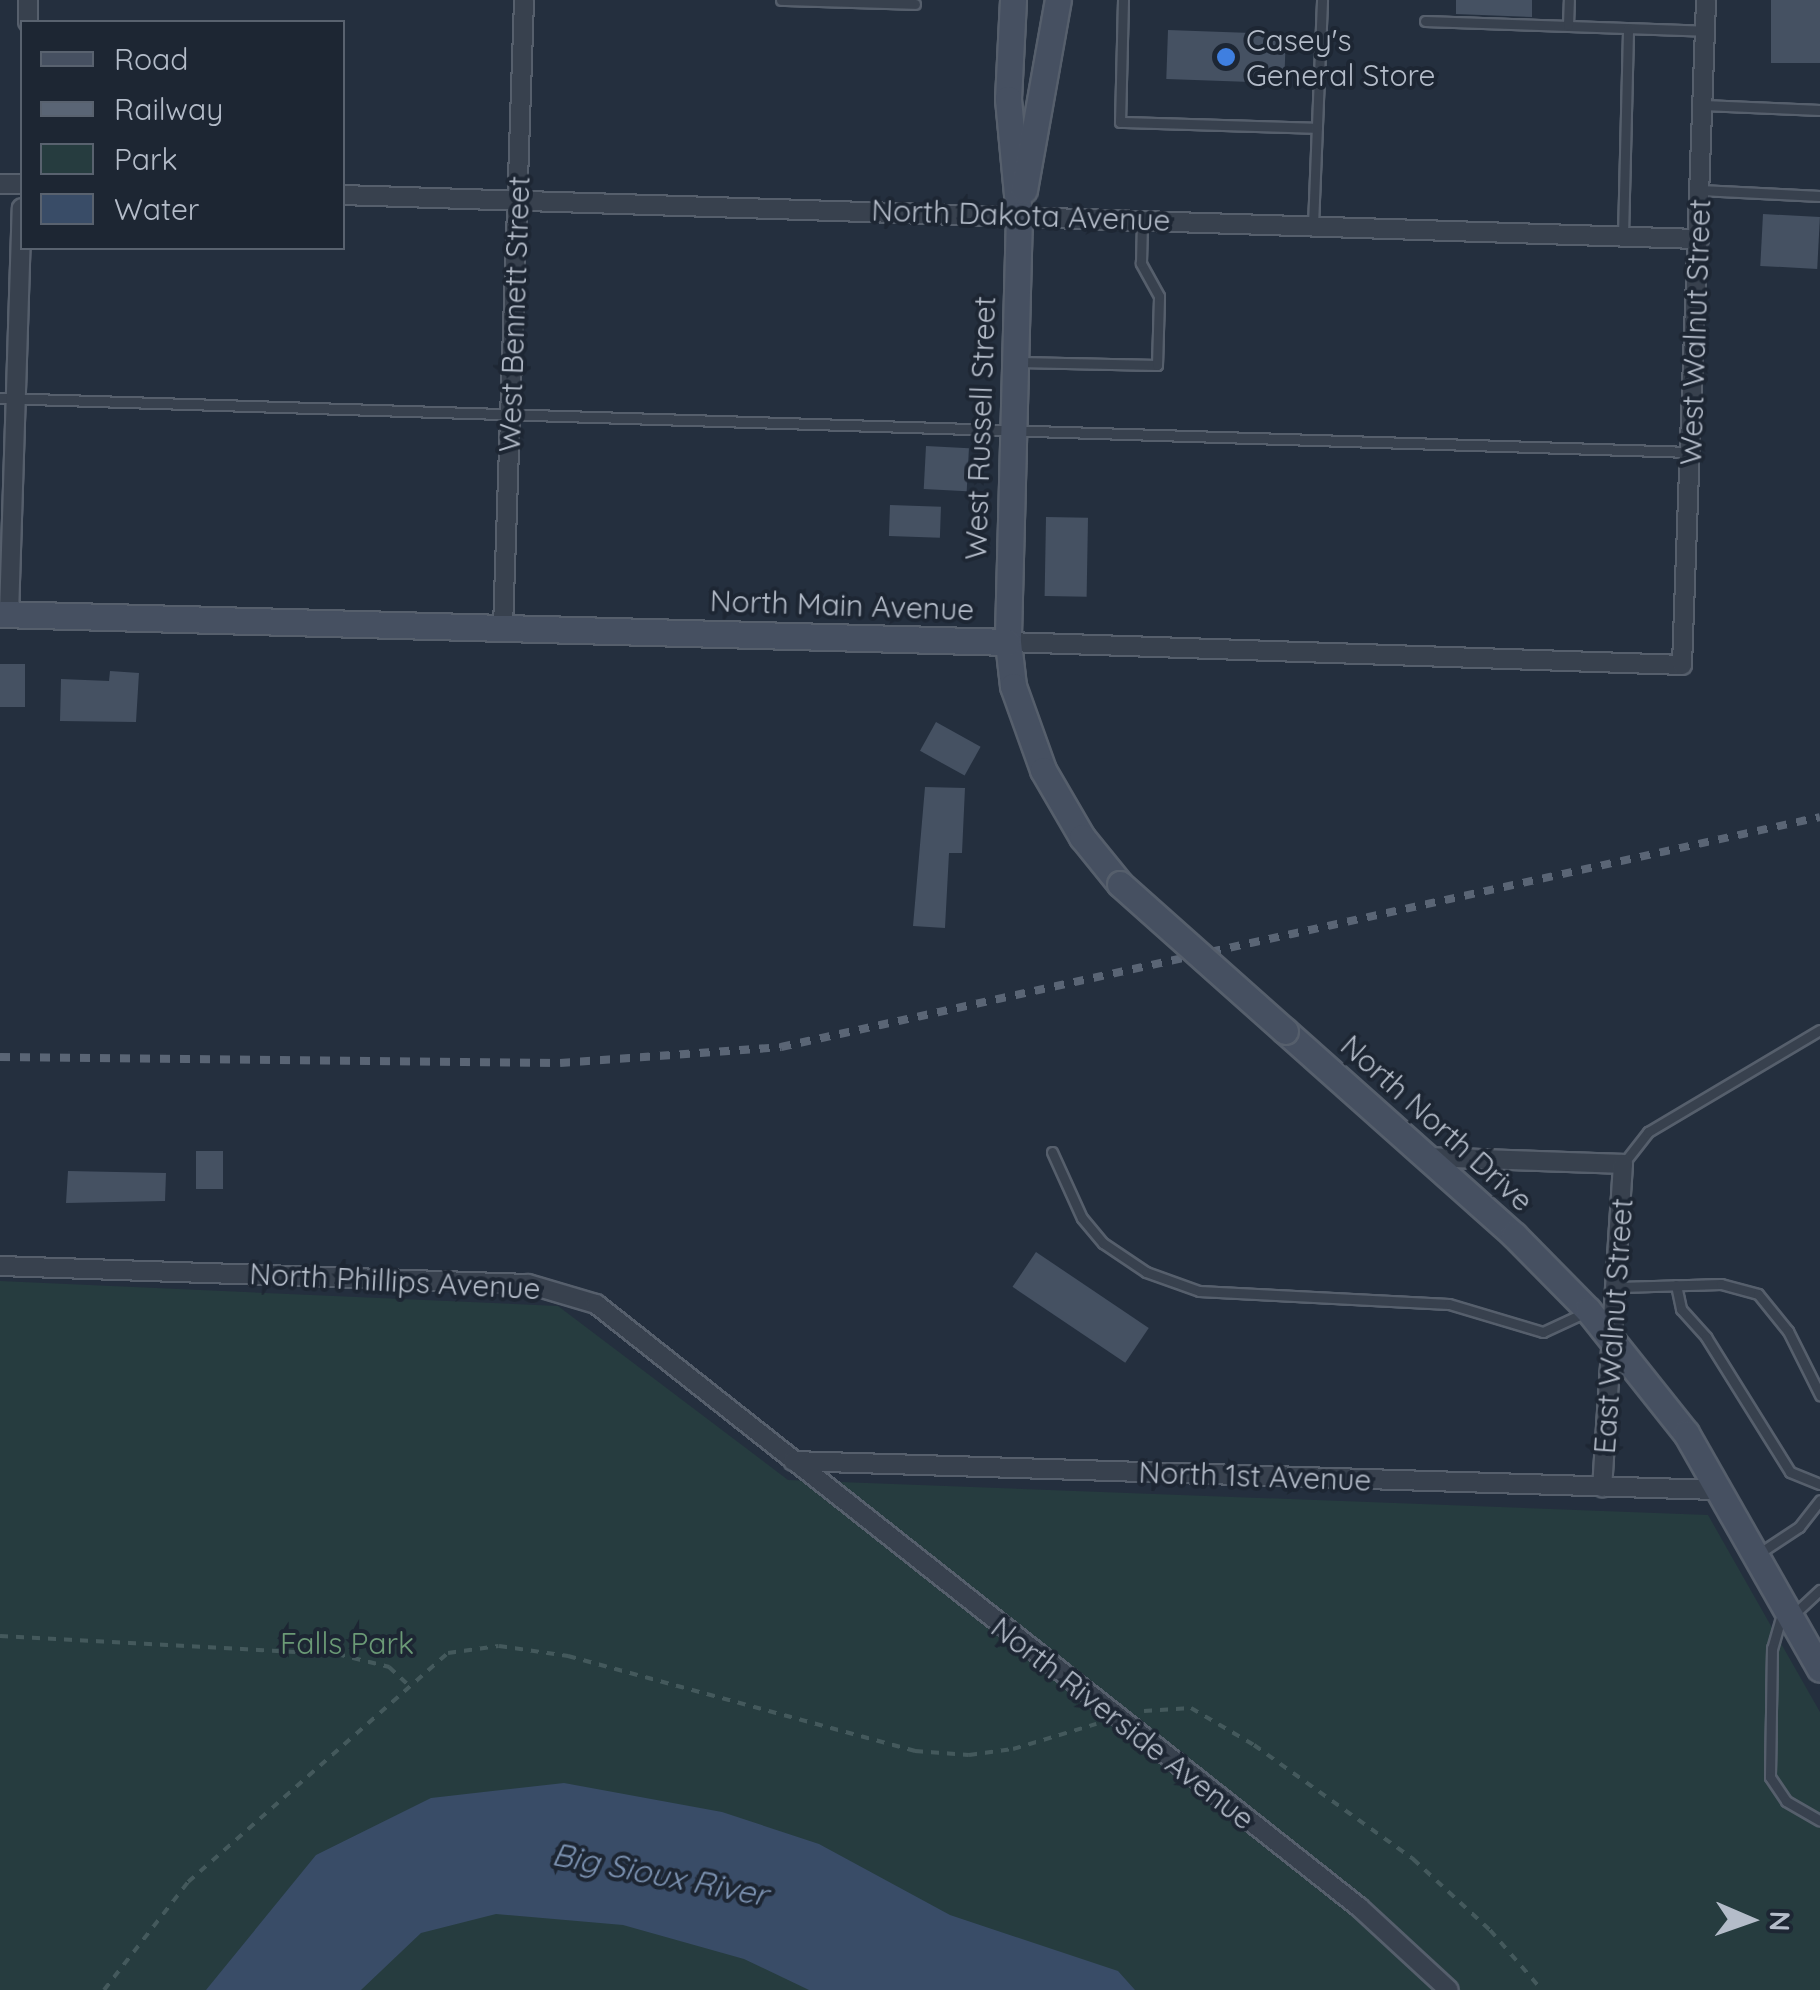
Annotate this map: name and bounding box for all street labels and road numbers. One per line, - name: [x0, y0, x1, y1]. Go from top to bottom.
- street label: West Bennett Street: [491, 175, 537, 453]
- street label: North Dakota Avenue: [871, 192, 1171, 238]
- street label: West Walnut Street: [1672, 198, 1718, 466]
- street label: West Russell Street: [957, 296, 1003, 560]
- street label: North Main Avenue: [709, 582, 975, 628]
- street label: North North Drive: [1334, 1027, 1540, 1219]
- street label: East Walnut Street: [1586, 1197, 1640, 1455]
- street label: North Phillips Avenue: [249, 1255, 541, 1307]
- street label: North 1st Avenue: [1138, 1454, 1372, 1498]
- street label: North Riverside Avenue: [984, 1609, 1262, 1837]

